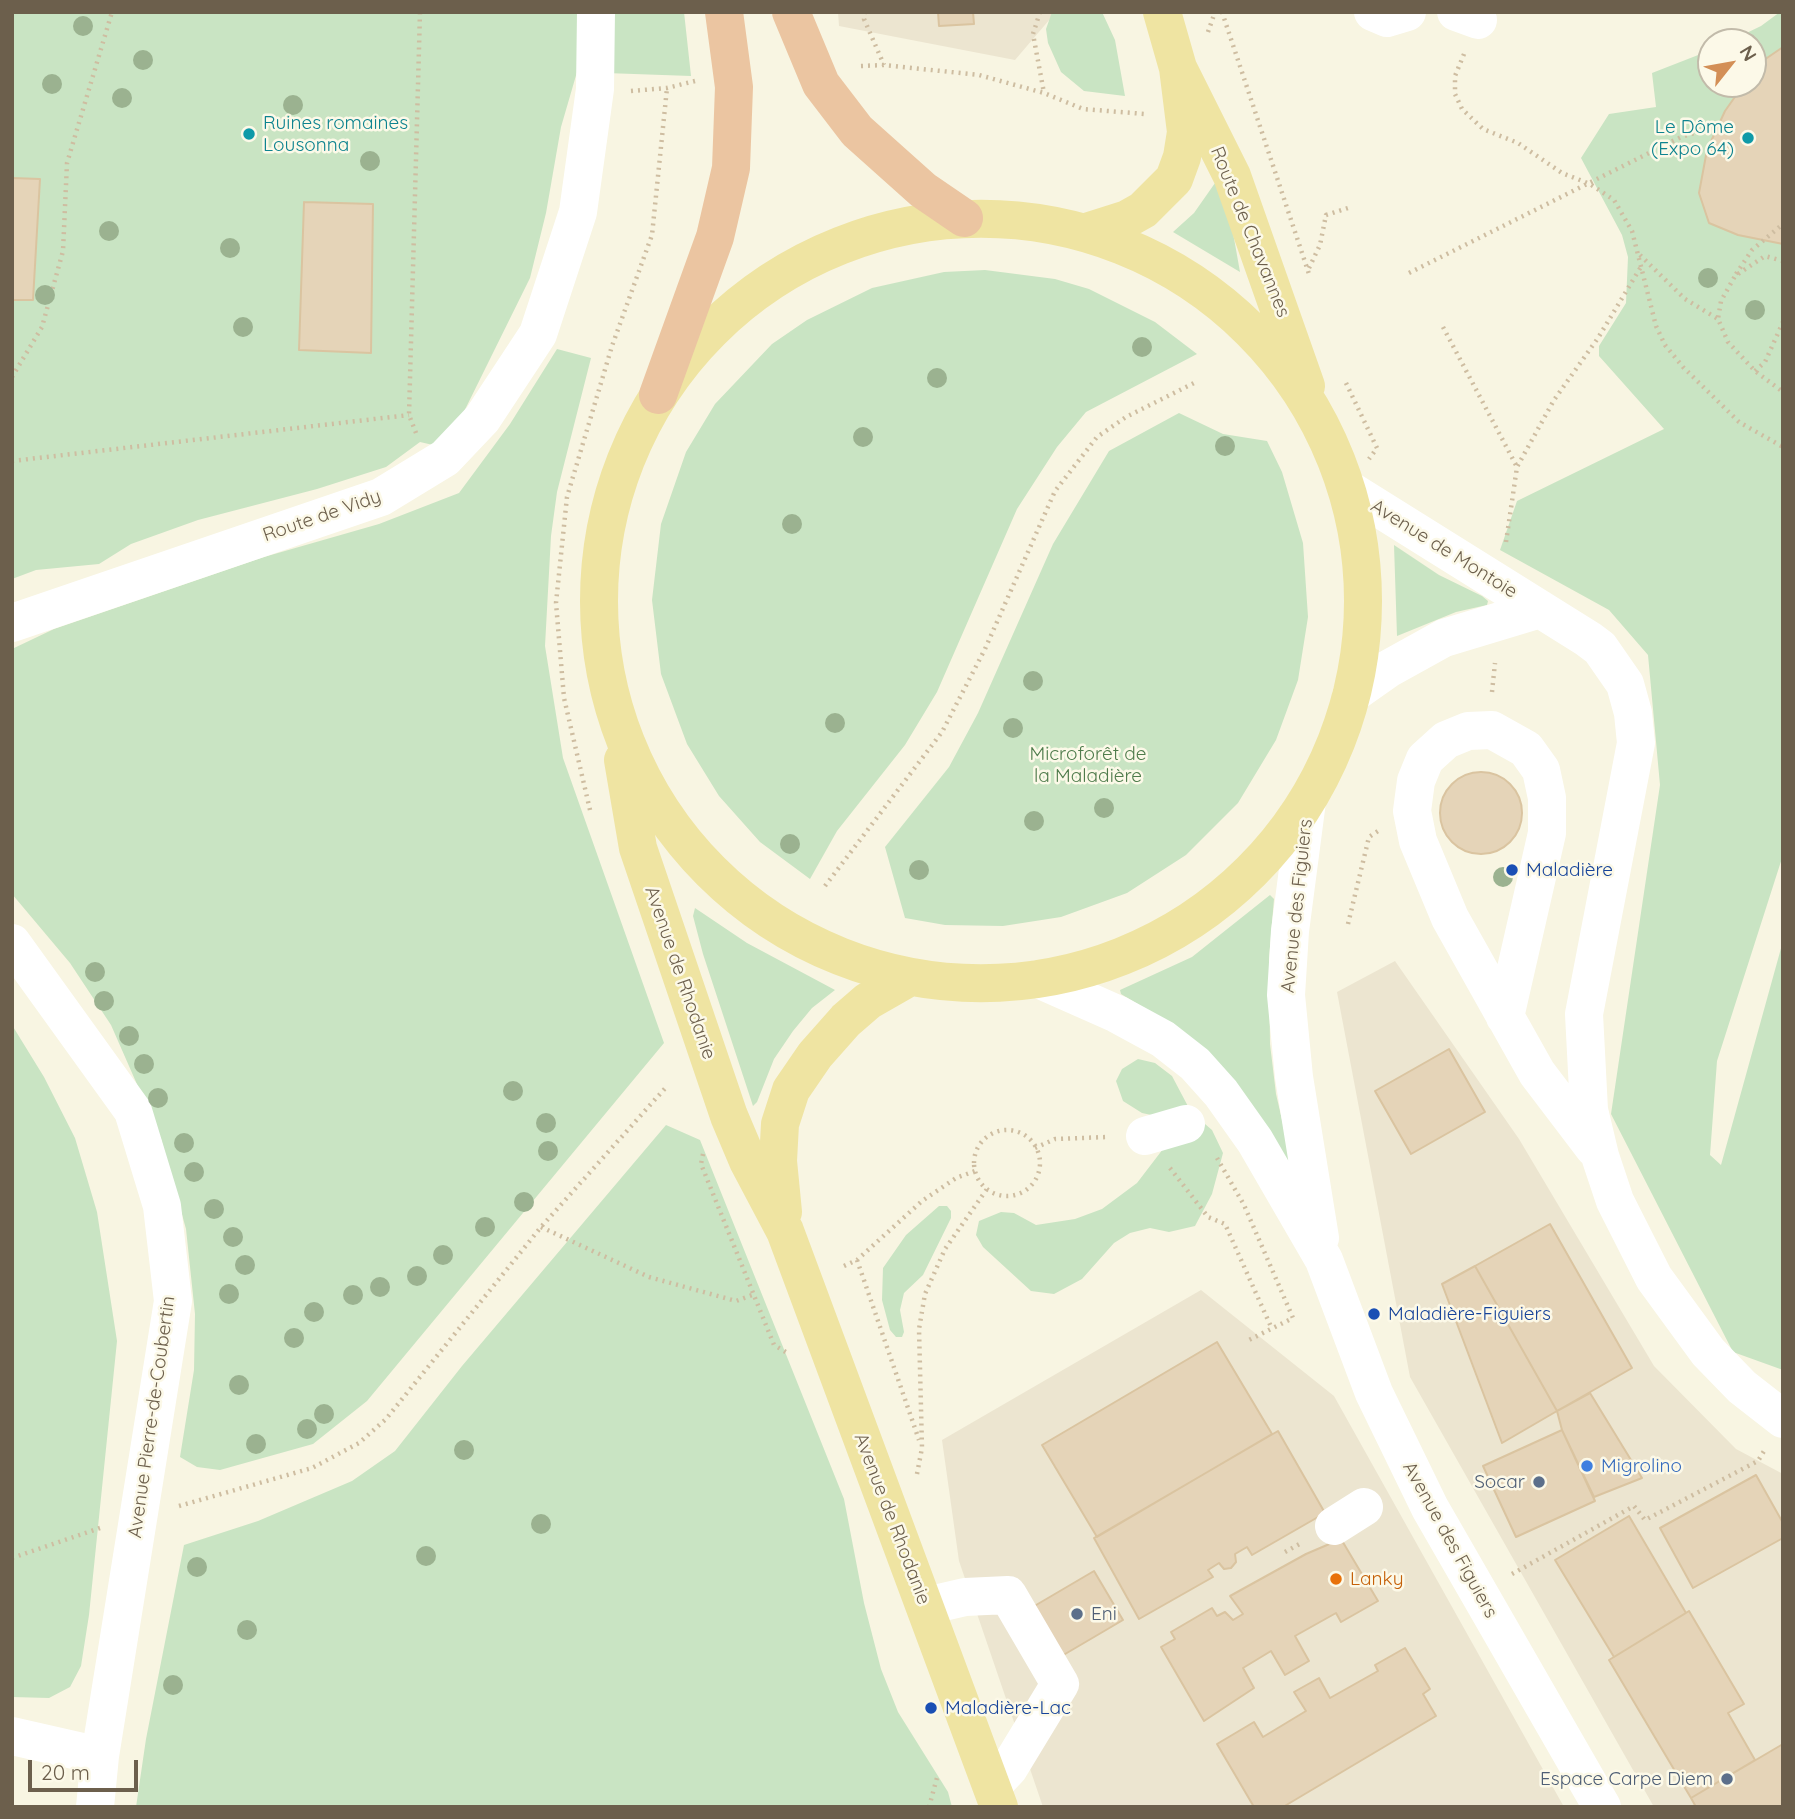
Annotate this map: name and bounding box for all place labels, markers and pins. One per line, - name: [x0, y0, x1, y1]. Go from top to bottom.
- place label: Ruines romaines Lousonna: [263, 112, 408, 156]
- place label: Le Dôme (Expo 64): [1651, 116, 1734, 160]
- marker: Ruines romaines Lousonna: [241, 126, 257, 142]
- marker: Le Dôme (Expo 64): [1740, 130, 1756, 146]
- place label: Maladière: [1526, 859, 1613, 881]
- marker: Maladière: [1504, 862, 1520, 878]
- place label: Maladière-Figuiers: [1388, 1303, 1551, 1325]
- marker: Maladière-Figuiers: [1366, 1306, 1382, 1322]
- place label: Migrolino: [1601, 1455, 1682, 1477]
- marker: Migrolino: [1579, 1458, 1595, 1474]
- place label: Socar: [1474, 1471, 1525, 1493]
- marker: Socar: [1531, 1474, 1547, 1490]
- place label: Lanky: [1350, 1568, 1404, 1590]
- marker: Lanky: [1328, 1571, 1344, 1587]
- place label: Eni: [1091, 1603, 1117, 1625]
- marker: Eni: [1069, 1606, 1085, 1622]
- place label: Maladière-Lac: [945, 1697, 1071, 1719]
- marker: Maladière-Lac: [923, 1700, 939, 1716]
- place label: Espace Carpe Diem: [1540, 1768, 1713, 1790]
- marker: Espace Carpe Diem: [1719, 1771, 1735, 1787]

